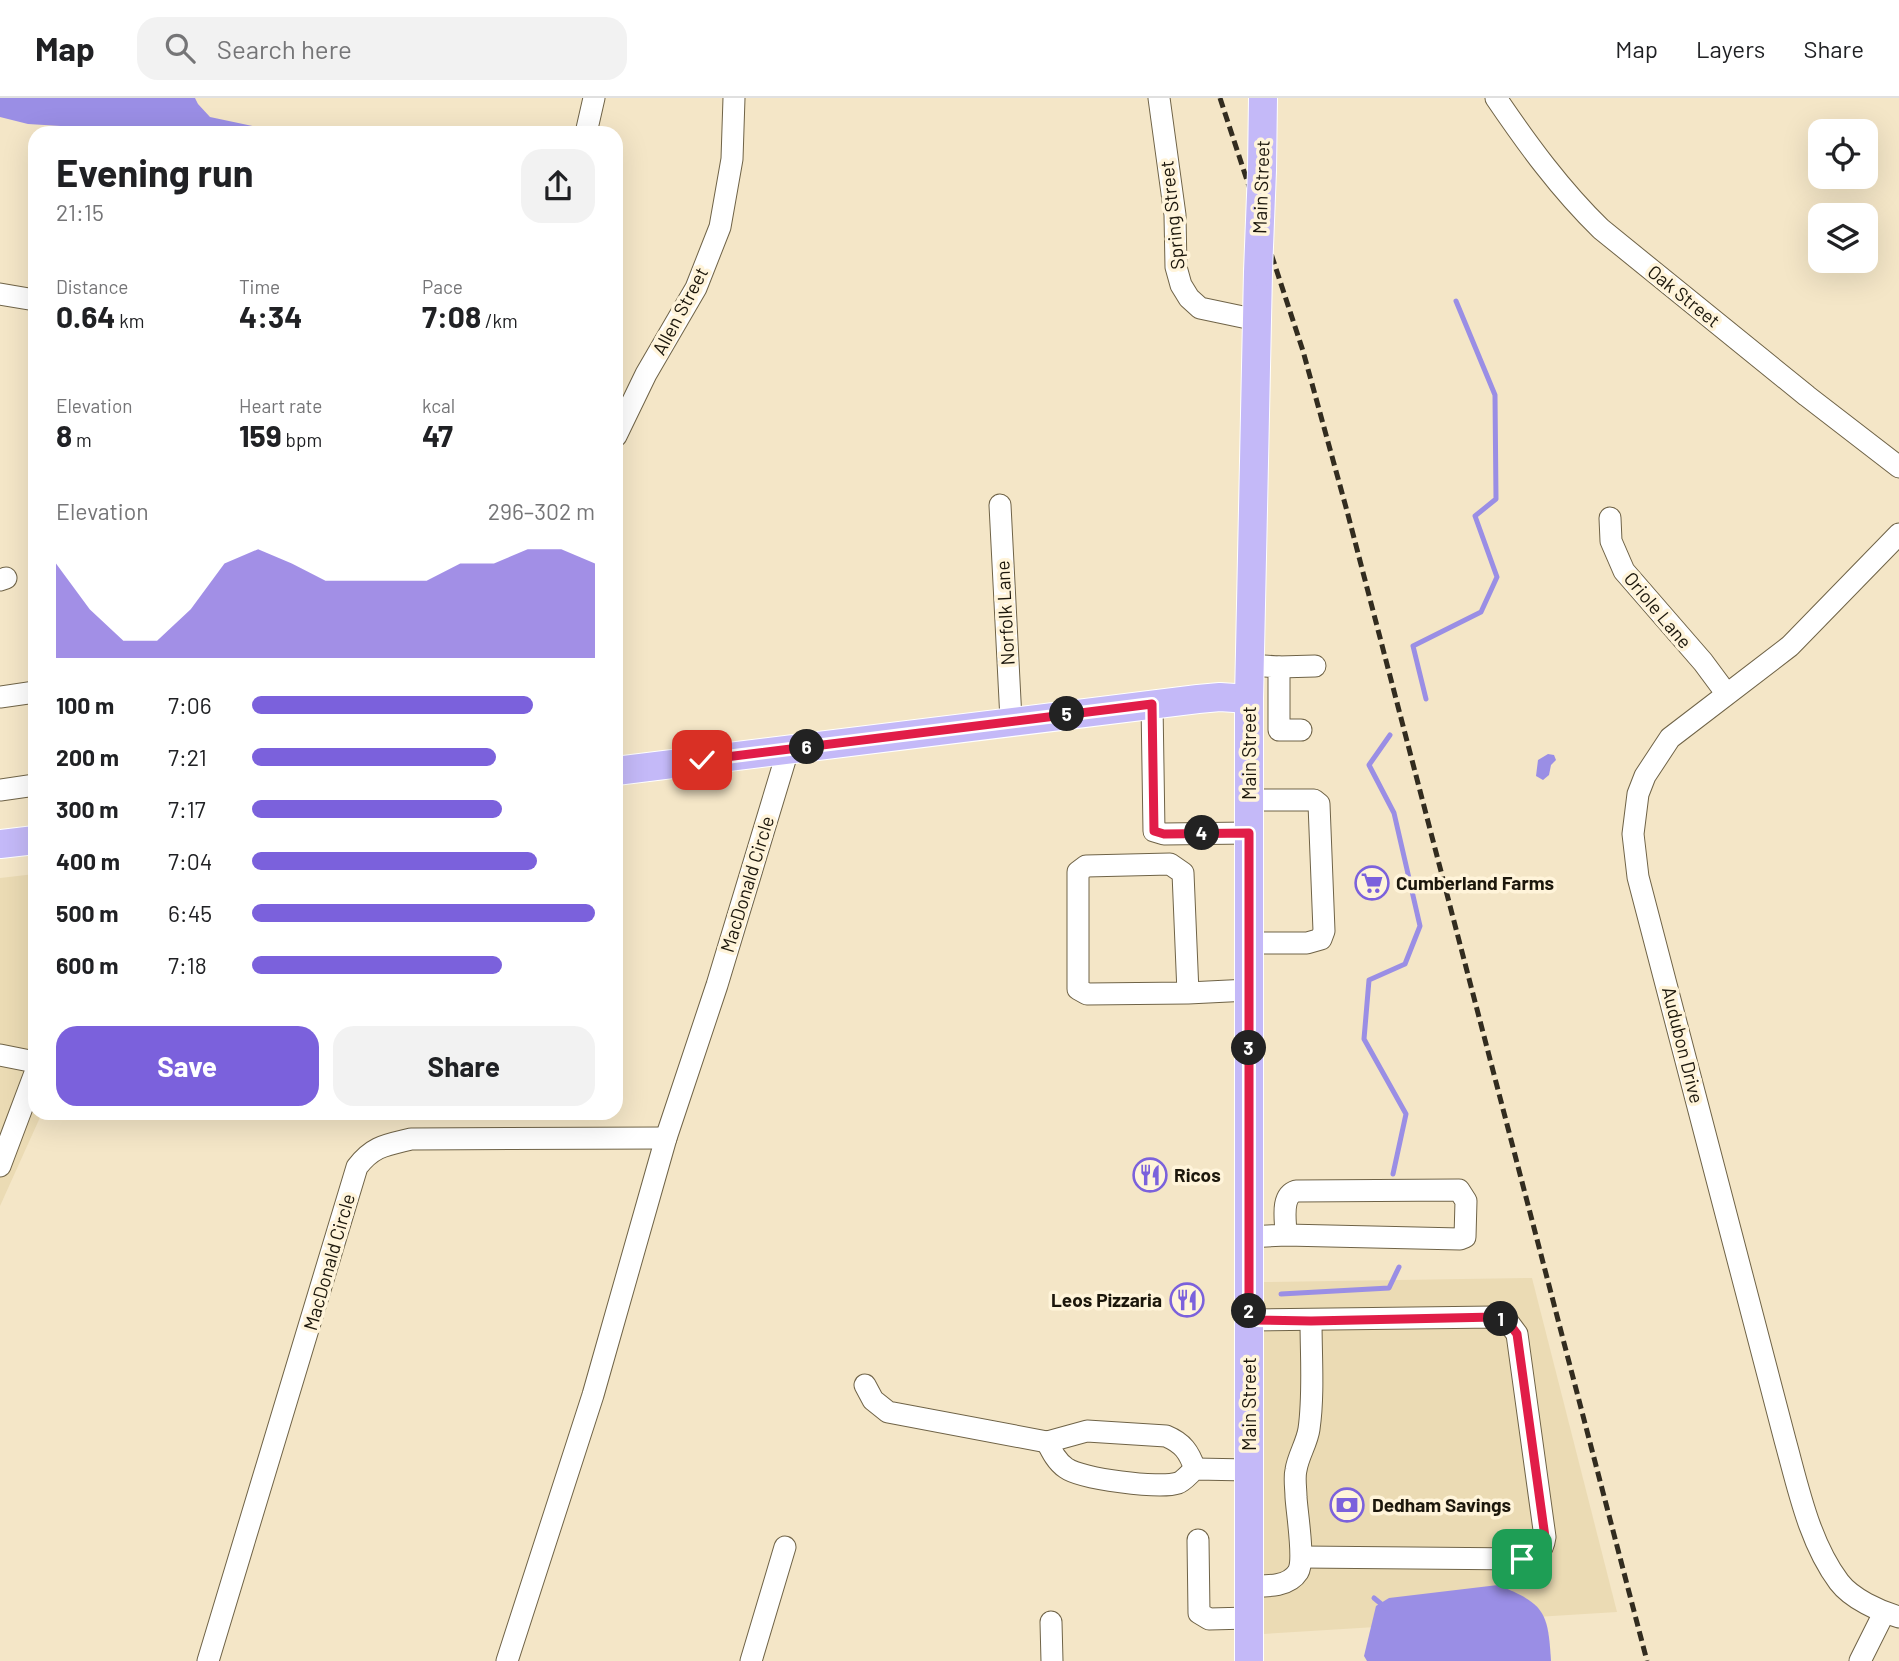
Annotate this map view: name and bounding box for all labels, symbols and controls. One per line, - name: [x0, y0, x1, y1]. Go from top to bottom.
- search box: [137, 17, 627, 80]
- text: Map: [35, 28, 95, 68]
- icon: search: [161, 29, 199, 67]
- text: Search here: [217, 33, 352, 64]
- text: Map: [1615, 34, 1658, 63]
- text: Layers: [1696, 34, 1765, 63]
- text: Share: [1803, 34, 1864, 63]
- map controls: [1808, 119, 1878, 273]
- button: locate: [1808, 119, 1878, 189]
- street label: Main Street: [1247, 140, 1274, 234]
- text: Evening run: [56, 149, 254, 195]
- button: share: [521, 149, 595, 223]
- street label: Spring Street: [1154, 159, 1189, 271]
- text: 21:15: [56, 198, 104, 226]
- button: layers: [1808, 203, 1878, 273]
- street label: Oak Street: [1643, 259, 1725, 332]
- street label: Allen Street: [647, 263, 712, 359]
- text: Distance: [56, 275, 128, 298]
- text: Time: [239, 275, 280, 298]
- text: Pace: [422, 275, 463, 298]
- text: 0.64: [56, 298, 115, 334]
- text: 4:34: [239, 298, 302, 334]
- text: 7:08: [422, 298, 481, 334]
- text: km: [115, 309, 145, 332]
- text: /km: [481, 309, 518, 332]
- text: Elevation: [56, 394, 133, 417]
- text: Heart rate: [239, 394, 322, 417]
- text: kcal: [422, 394, 455, 417]
- text: 8: [56, 417, 72, 453]
- text: 159: [239, 417, 282, 453]
- text: 47: [422, 417, 453, 453]
- text: m: [72, 428, 92, 451]
- text: bpm: [282, 428, 322, 451]
- text: Elevation: [56, 497, 149, 525]
- text: 296–302 m: [488, 497, 595, 525]
- street label: Norfolk Lane: [990, 560, 1019, 666]
- street label: Oriole Lane: [1620, 567, 1697, 653]
- text: 100 m: [56, 691, 114, 719]
- text: 7:06: [168, 691, 212, 719]
- pin: 5: [1050, 696, 1084, 732]
- text: 5: [1061, 702, 1072, 725]
- street label: Main Street: [1237, 706, 1260, 800]
- pin: [672, 730, 732, 790]
- pin: 6: [790, 730, 824, 764]
- text: 6: [801, 735, 812, 758]
- icon: check: [683, 741, 721, 779]
- text: 200 m: [56, 743, 119, 771]
- text: 7:21: [168, 743, 207, 771]
- text: 300 m: [56, 795, 118, 823]
- text: 7:17: [168, 795, 206, 823]
- street label: MacDonald Circle: [715, 813, 778, 955]
- pin: 4: [1184, 816, 1220, 850]
- text: 4: [1196, 821, 1207, 844]
- text: 400 m: [56, 847, 120, 875]
- text: 7:04: [168, 847, 212, 875]
- supermarket icon: Cumberland Farms: [1353, 864, 1391, 902]
- place label: Cumberland Farms: [1396, 871, 1554, 894]
- text: 500 m: [56, 899, 118, 927]
- text: 6:45: [168, 899, 212, 927]
- text: 600 m: [56, 951, 118, 979]
- text: 7:18: [168, 951, 207, 979]
- street label: Audubon Drive: [1658, 984, 1709, 1106]
- button: Save: [56, 1026, 319, 1106]
- button: Share: [333, 1026, 595, 1106]
- pin: 3: [1232, 1030, 1266, 1066]
- text: 3: [1243, 1036, 1254, 1059]
- restaurant icon: Ricos: [1131, 1156, 1169, 1194]
- place label: Ricos: [1174, 1163, 1221, 1186]
- street label: MacDonald Circle: [298, 1191, 359, 1333]
- restaurant icon: Leos Pizzaria: [1168, 1281, 1206, 1319]
- place label: Leos Pizzaria: [1051, 1288, 1162, 1311]
- pin: 2: [1232, 1294, 1266, 1328]
- text: 2: [1243, 1299, 1254, 1322]
- pin: 1: [1484, 1302, 1518, 1336]
- text: 1: [1497, 1307, 1504, 1330]
- street label: Main Street: [1237, 1357, 1260, 1451]
- bank icon: Dedham Savings: [1328, 1486, 1366, 1524]
- place label: Dedham Savings: [1372, 1493, 1511, 1516]
- pin: [1492, 1529, 1552, 1589]
- icon: arrive: [1503, 1540, 1541, 1578]

